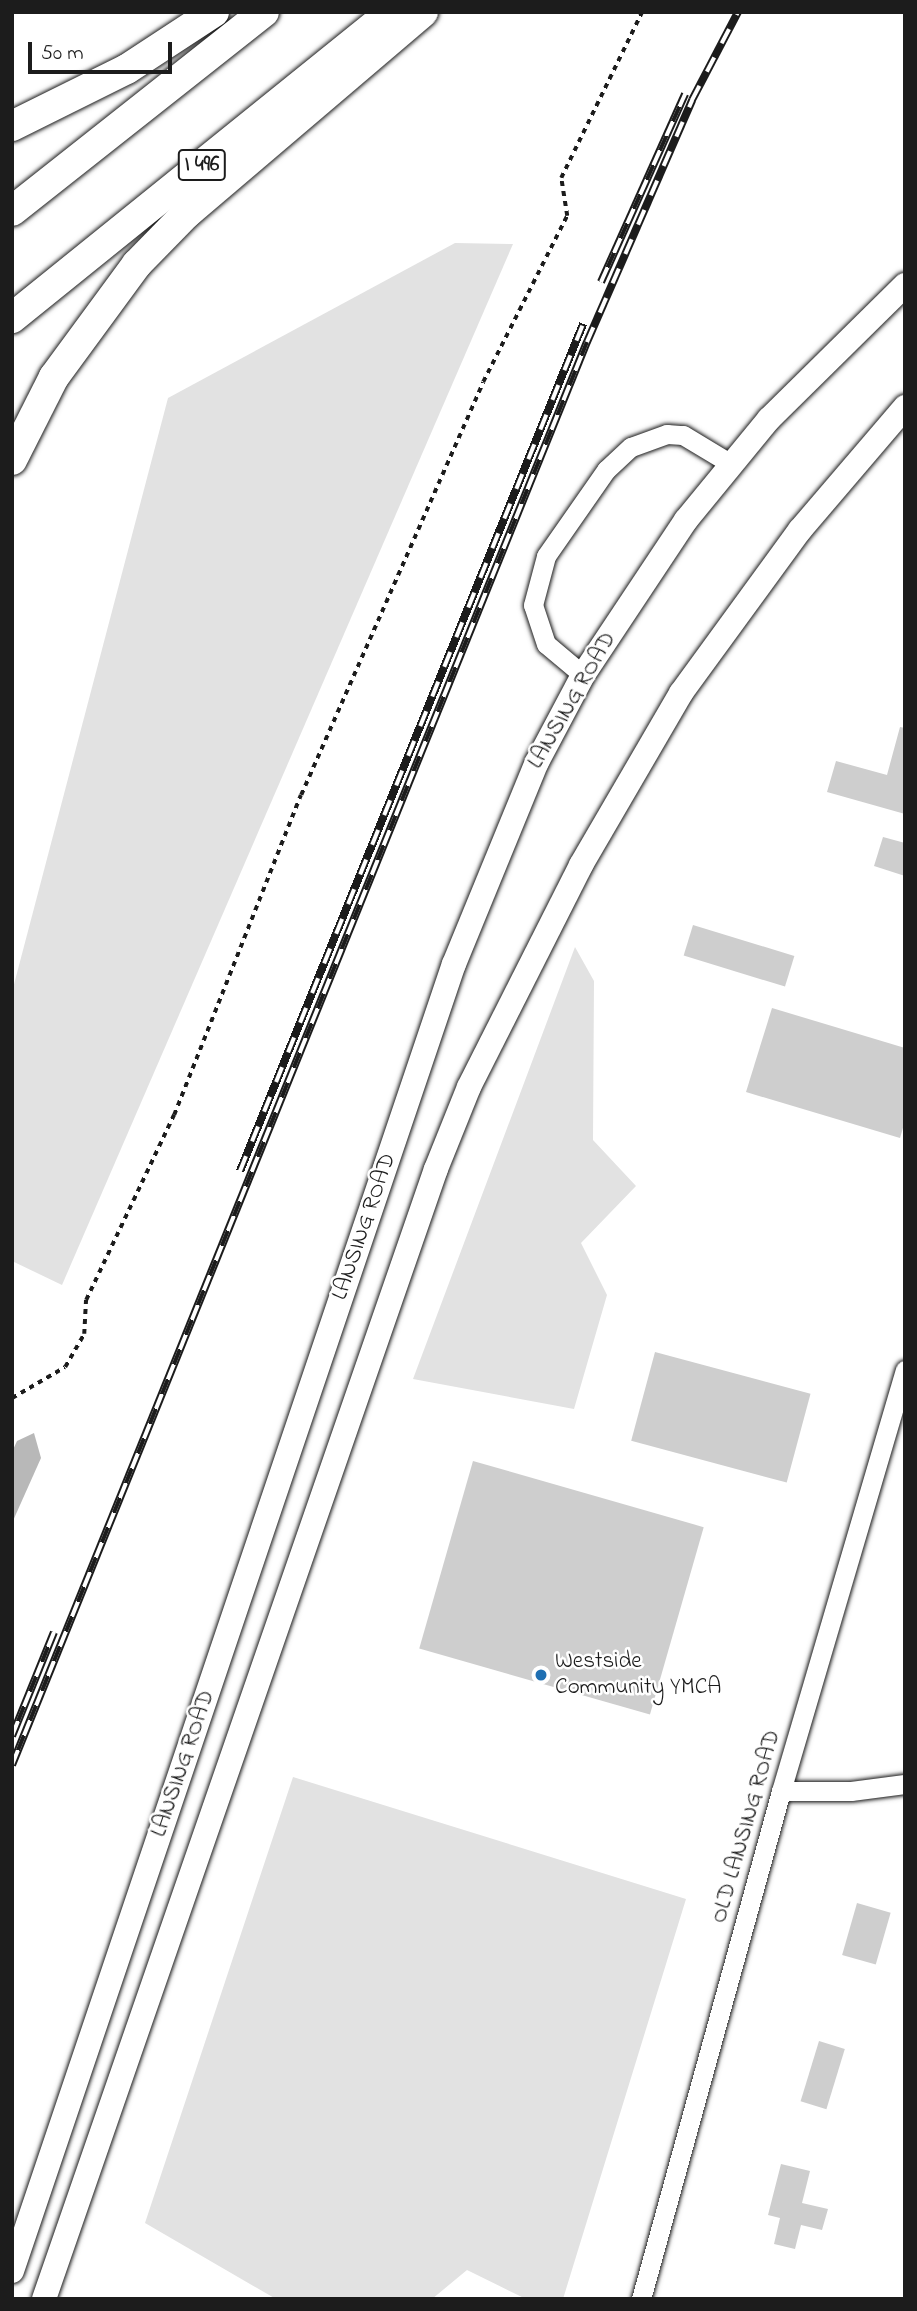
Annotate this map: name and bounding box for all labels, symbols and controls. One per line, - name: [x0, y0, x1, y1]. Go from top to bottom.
- scale bar: [32, 28, 175, 72]
- text: 50 m: [41, 39, 84, 69]
- road number: I 496: [178, 148, 227, 182]
- street label: LANSING ROAD: [523, 628, 623, 774]
- street label: LANSING ROAD: [327, 1150, 403, 1304]
- place label: Westside Community YMCA: [555, 1648, 721, 1702]
- marker: Westside Community YMCA: [533, 1667, 549, 1683]
- street label: LANSING ROAD: [146, 1687, 222, 1841]
- street label: OLD LANSING ROAD: [706, 1727, 788, 1927]

